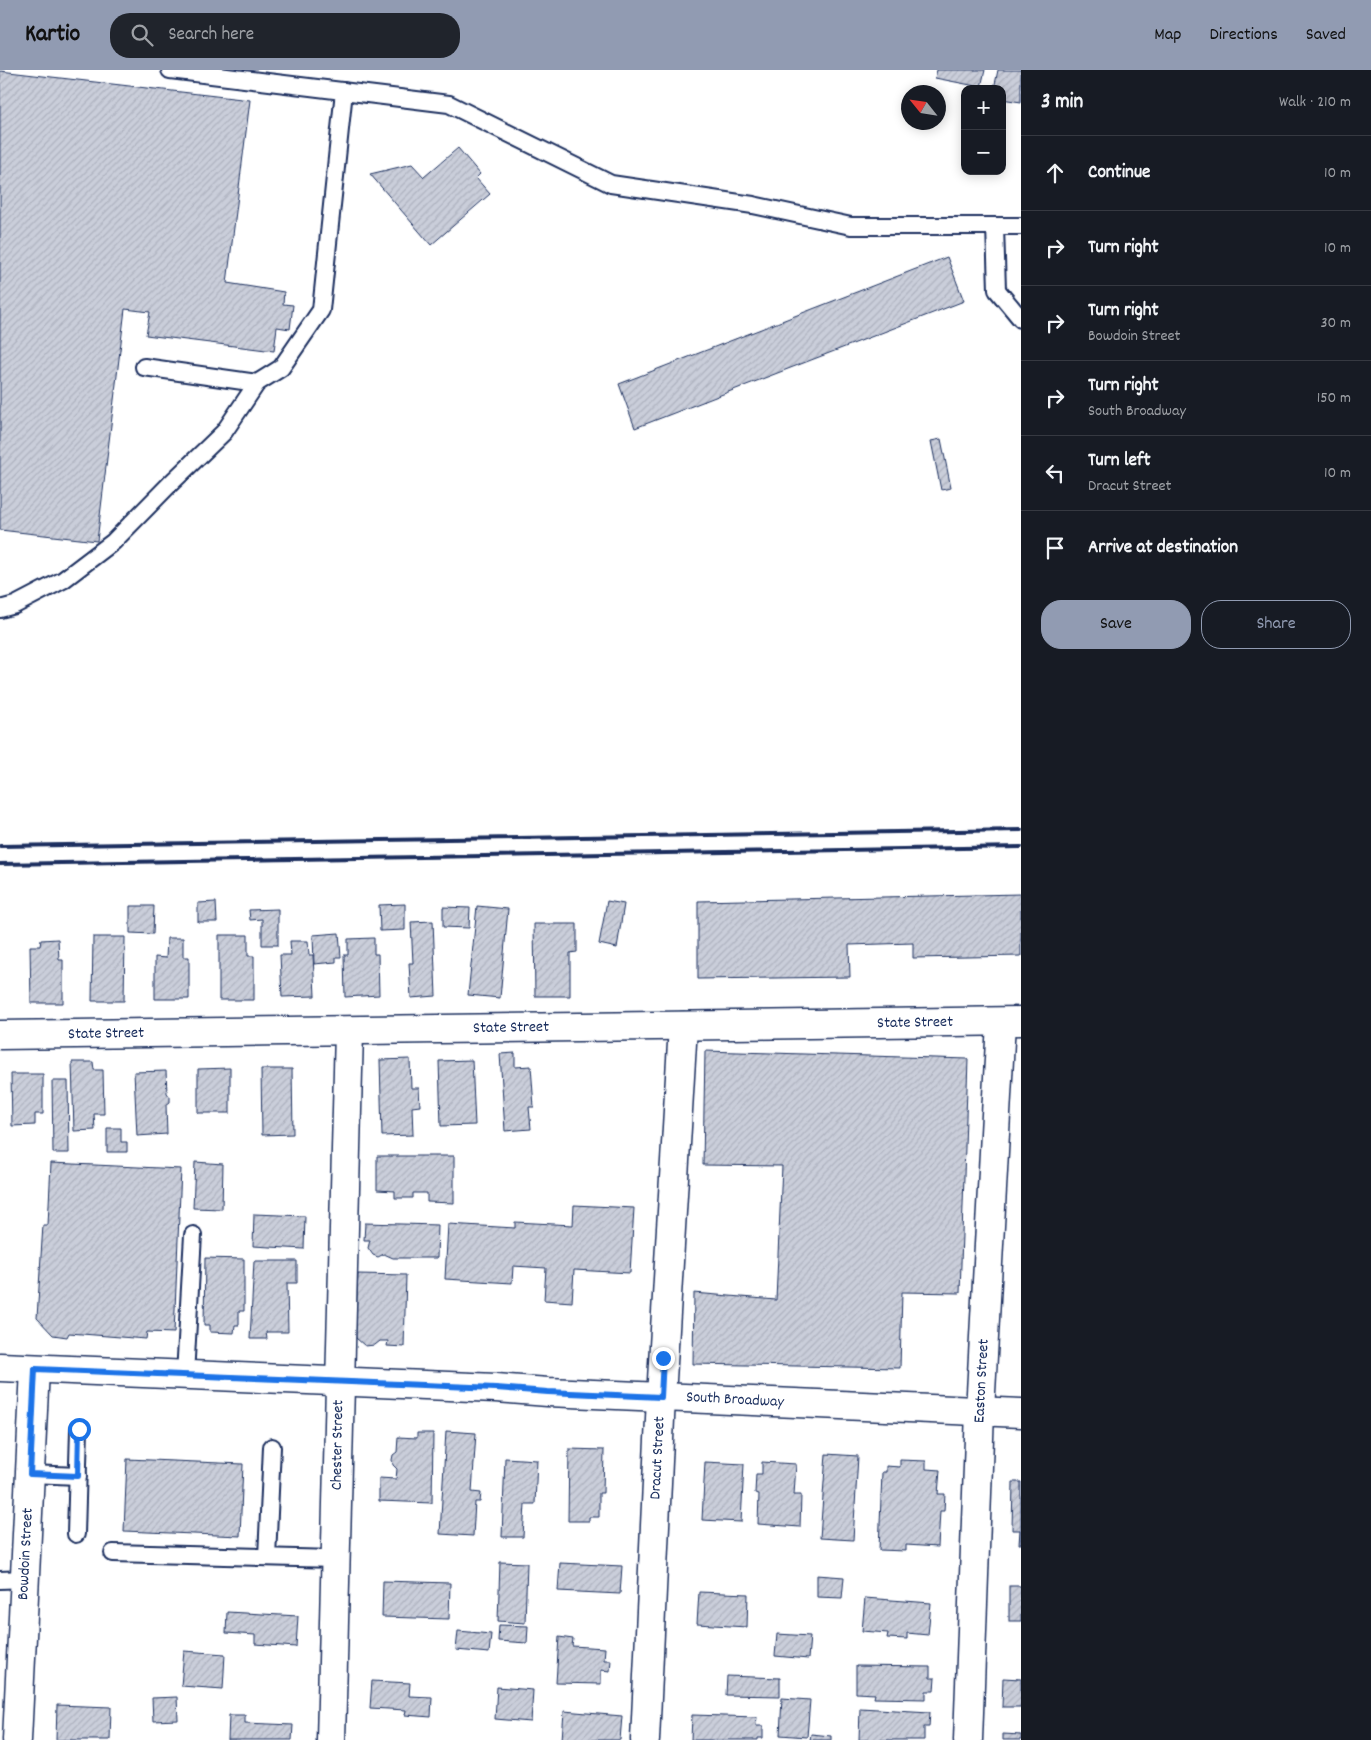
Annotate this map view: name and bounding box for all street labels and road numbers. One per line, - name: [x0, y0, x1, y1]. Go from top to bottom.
- street label: State Street: [877, 1011, 953, 1035]
- street label: State Street: [473, 1016, 549, 1040]
- street label: State Street: [68, 1022, 144, 1046]
- street label: Easton Street: [968, 1338, 996, 1424]
- street label: South Broadway: [686, 1386, 785, 1414]
- street label: Chester Street: [326, 1399, 350, 1490]
- street label: Dracut Street: [644, 1416, 672, 1500]
- street label: Bowdoin Street: [12, 1507, 40, 1601]

